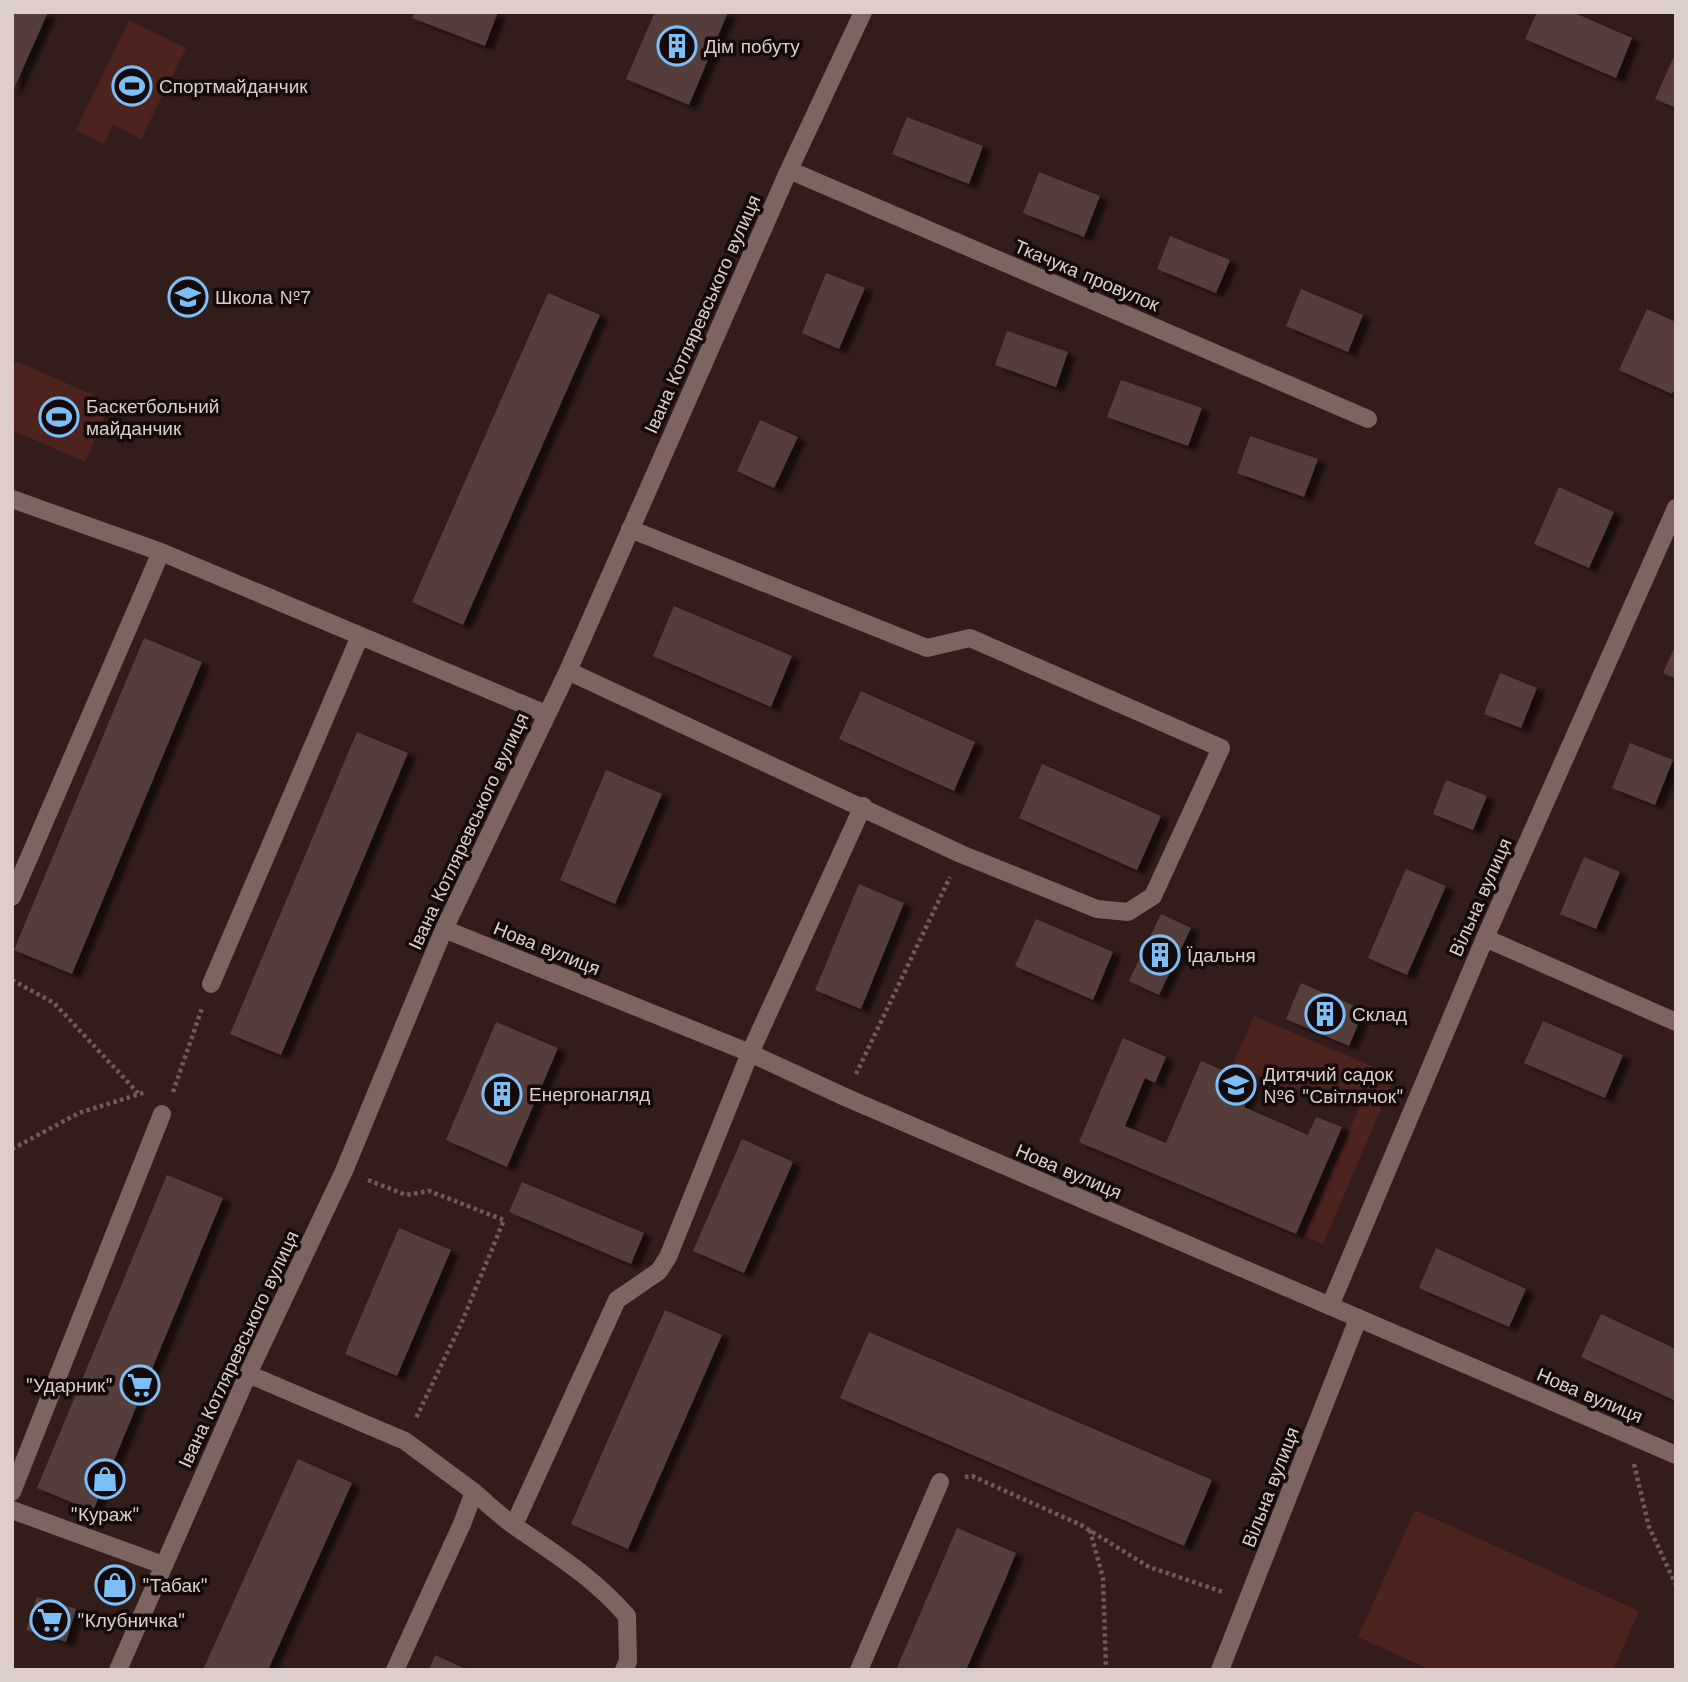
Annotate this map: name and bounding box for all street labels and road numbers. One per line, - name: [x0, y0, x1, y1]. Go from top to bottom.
- street label: Івана Котляревського вулиця: [639, 191, 766, 437]
- street label: Ткачука провулок: [1011, 235, 1163, 317]
- street label: Івана Котляревського вулиця: [403, 709, 534, 953]
- street label: Вільна вулиця: [1444, 834, 1517, 960]
- street label: Нова вулиця: [490, 917, 603, 980]
- street label: Нова вулиця: [1012, 1139, 1125, 1204]
- street label: Івана Котляревського вулиця: [173, 1227, 304, 1471]
- street label: Нова вулиця: [1533, 1363, 1646, 1428]
- street label: Вільна вулиця: [1237, 1424, 1304, 1551]

